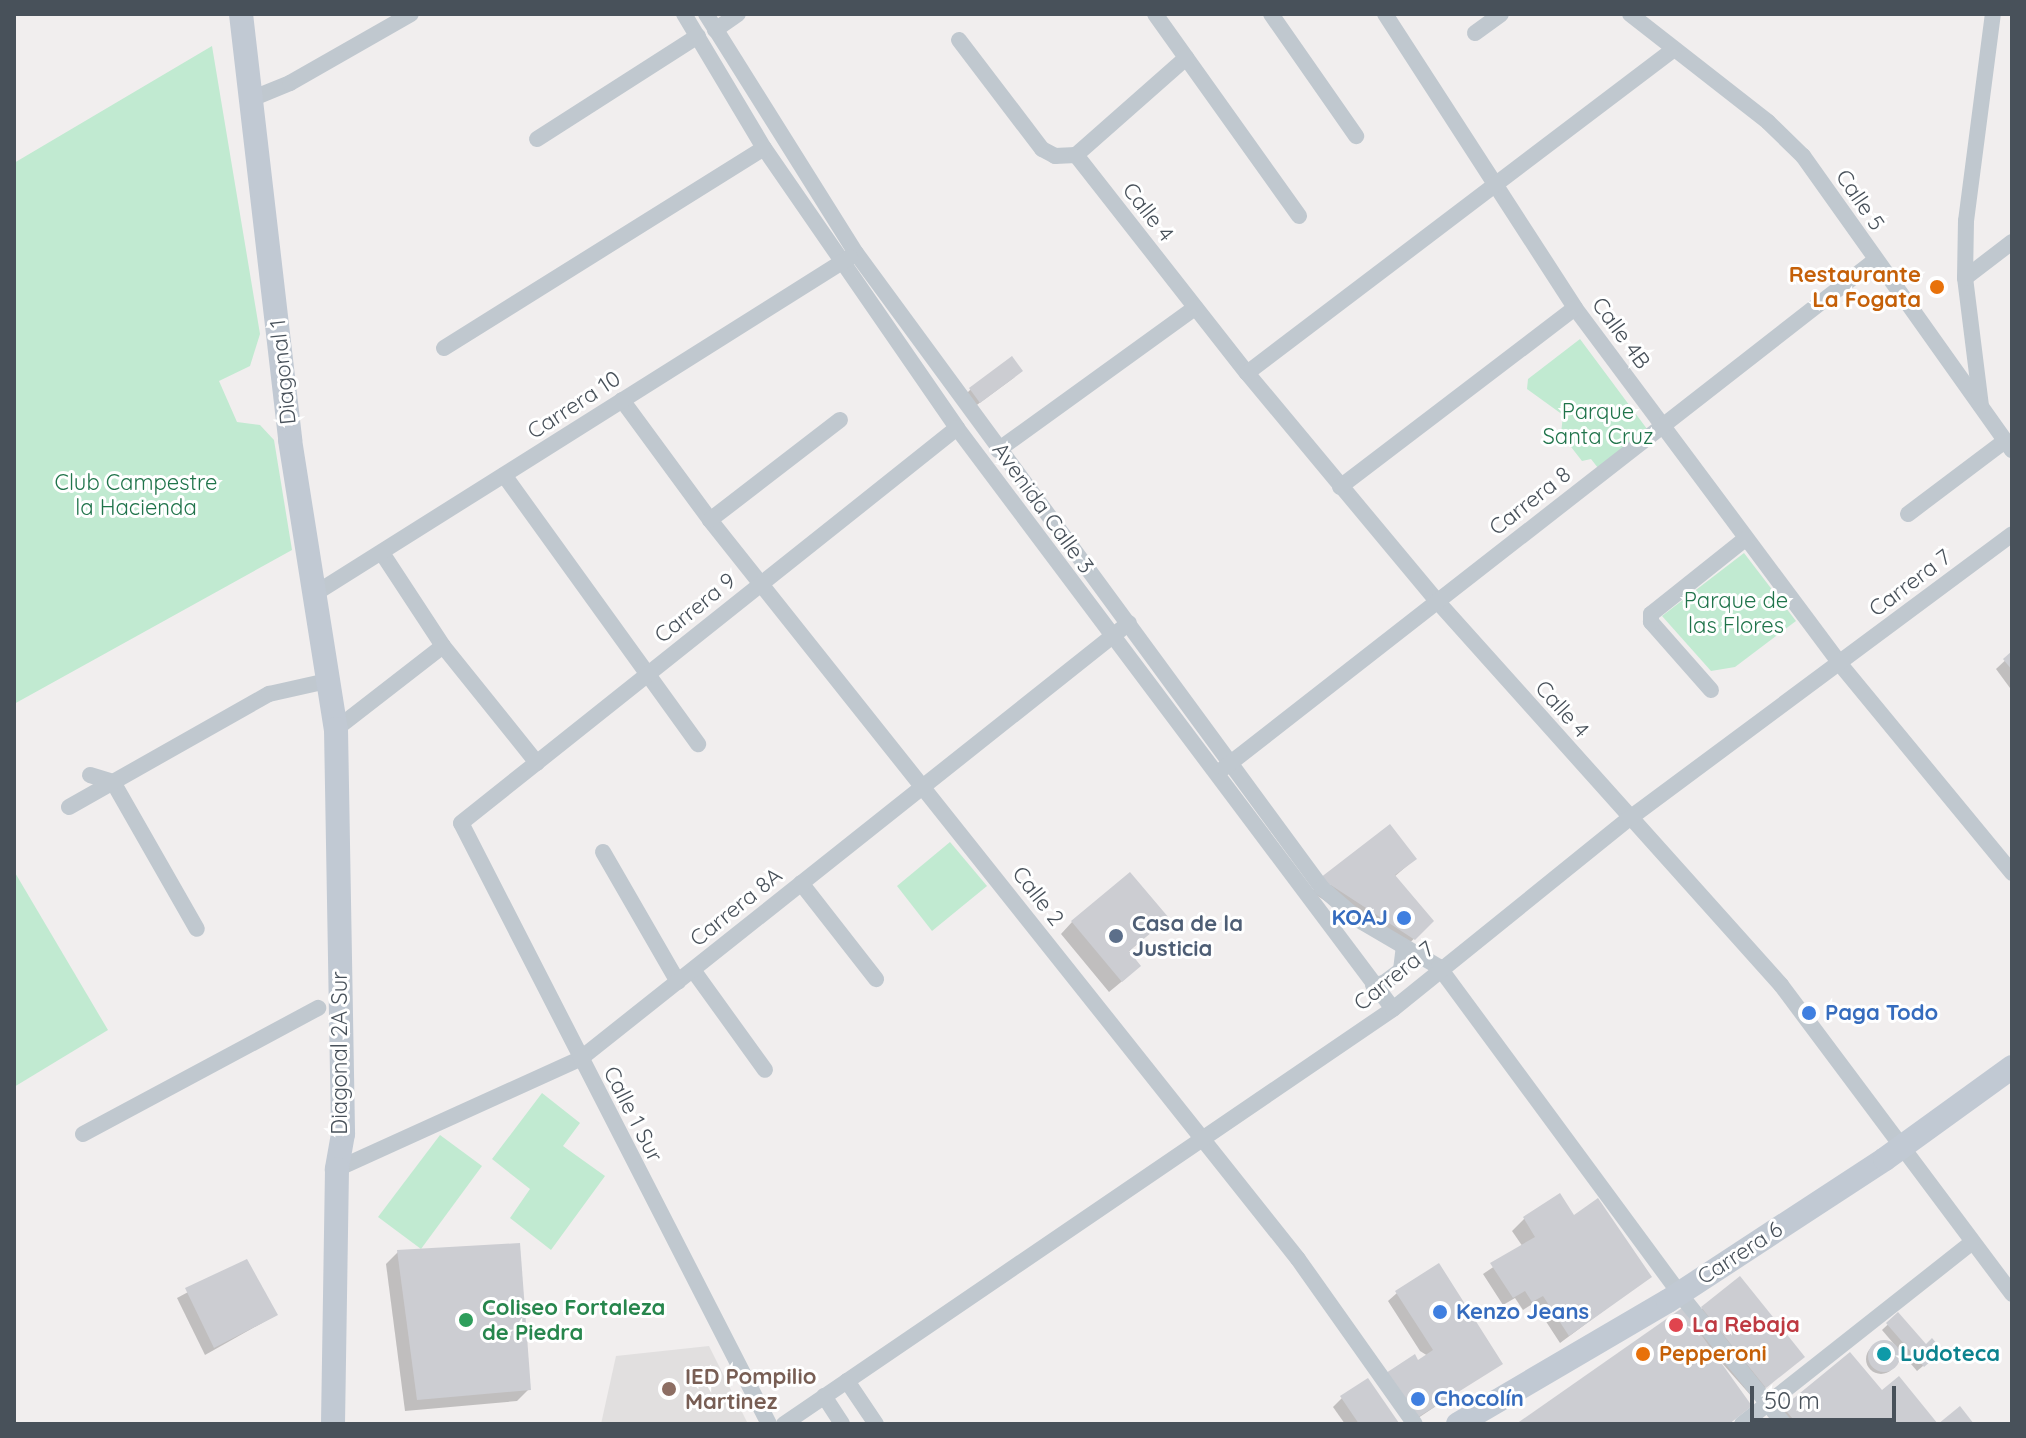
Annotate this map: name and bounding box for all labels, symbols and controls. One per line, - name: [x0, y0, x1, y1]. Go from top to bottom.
- street label: Calle 5: [1830, 164, 1890, 236]
- street label: Calle 4: [1117, 177, 1179, 247]
- place label: Restaurante La Fogata: [1789, 261, 1921, 312]
- marker: Restaurante La Fogata: [1928, 278, 1946, 296]
- street label: Calle 4B: [1586, 292, 1656, 374]
- street label: Diagonal 1: [264, 318, 302, 426]
- street label: Carrera 10: [523, 365, 625, 445]
- park label: Parque Santa Cruz: [1542, 398, 1654, 450]
- street label: Avenida Calle 3: [987, 437, 1099, 579]
- street label: Carrera 8: [1484, 461, 1576, 541]
- park label: Club Campestre la Hacienda: [55, 469, 217, 520]
- street label: Carrera 7: [1864, 544, 1956, 622]
- street label: Carrera 9: [649, 567, 741, 649]
- park label: Parque de las Flores: [1684, 587, 1788, 638]
- street label: Calle 4: [1530, 675, 1594, 743]
- street label: Calle 2: [1007, 861, 1069, 931]
- street label: Carrera 8A: [685, 862, 787, 952]
- place label: KOAJ: [1331, 905, 1388, 931]
- marker: KOAJ: [1395, 909, 1413, 927]
- place label: Casa de la Justicia: [1132, 910, 1243, 962]
- marker: Casa de la Justicia: [1107, 927, 1125, 945]
- street label: Carrera 7: [1349, 936, 1439, 1016]
- street label: Diagonal 2A Sur: [327, 971, 353, 1135]
- place label: Paga Todo: [1825, 1000, 1938, 1026]
- marker: Paga Todo: [1800, 1004, 1818, 1022]
- street label: Calle 1 Sur: [598, 1062, 668, 1166]
- street label: Carrera 6: [1693, 1216, 1787, 1290]
- place label: Coliseo Fortaleza de Piedra: [482, 1294, 665, 1346]
- place label: Kenzo Jeans: [1456, 1299, 1589, 1325]
- marker: Kenzo Jeans: [1431, 1303, 1449, 1321]
- marker: Coliseo Fortaleza de Piedra: [457, 1311, 475, 1329]
- place label: La Rebaja: [1692, 1312, 1800, 1338]
- marker: La Rebaja: [1667, 1316, 1685, 1334]
- place label: Pepperoni: [1659, 1341, 1767, 1367]
- place label: Ludoteca: [1900, 1341, 2000, 1367]
- marker: Pepperoni: [1634, 1345, 1652, 1363]
- marker: Ludoteca: [1875, 1345, 1893, 1363]
- place label: IED Pompilio Martinez: [685, 1363, 816, 1414]
- scale bar: [1754, 1370, 1900, 1420]
- marker: IED Pompilio Martinez: [660, 1380, 678, 1398]
- text: 50 m: [1764, 1385, 1820, 1415]
- place label: Chocolín: [1434, 1386, 1524, 1412]
- marker: Chocolín: [1409, 1390, 1427, 1408]

